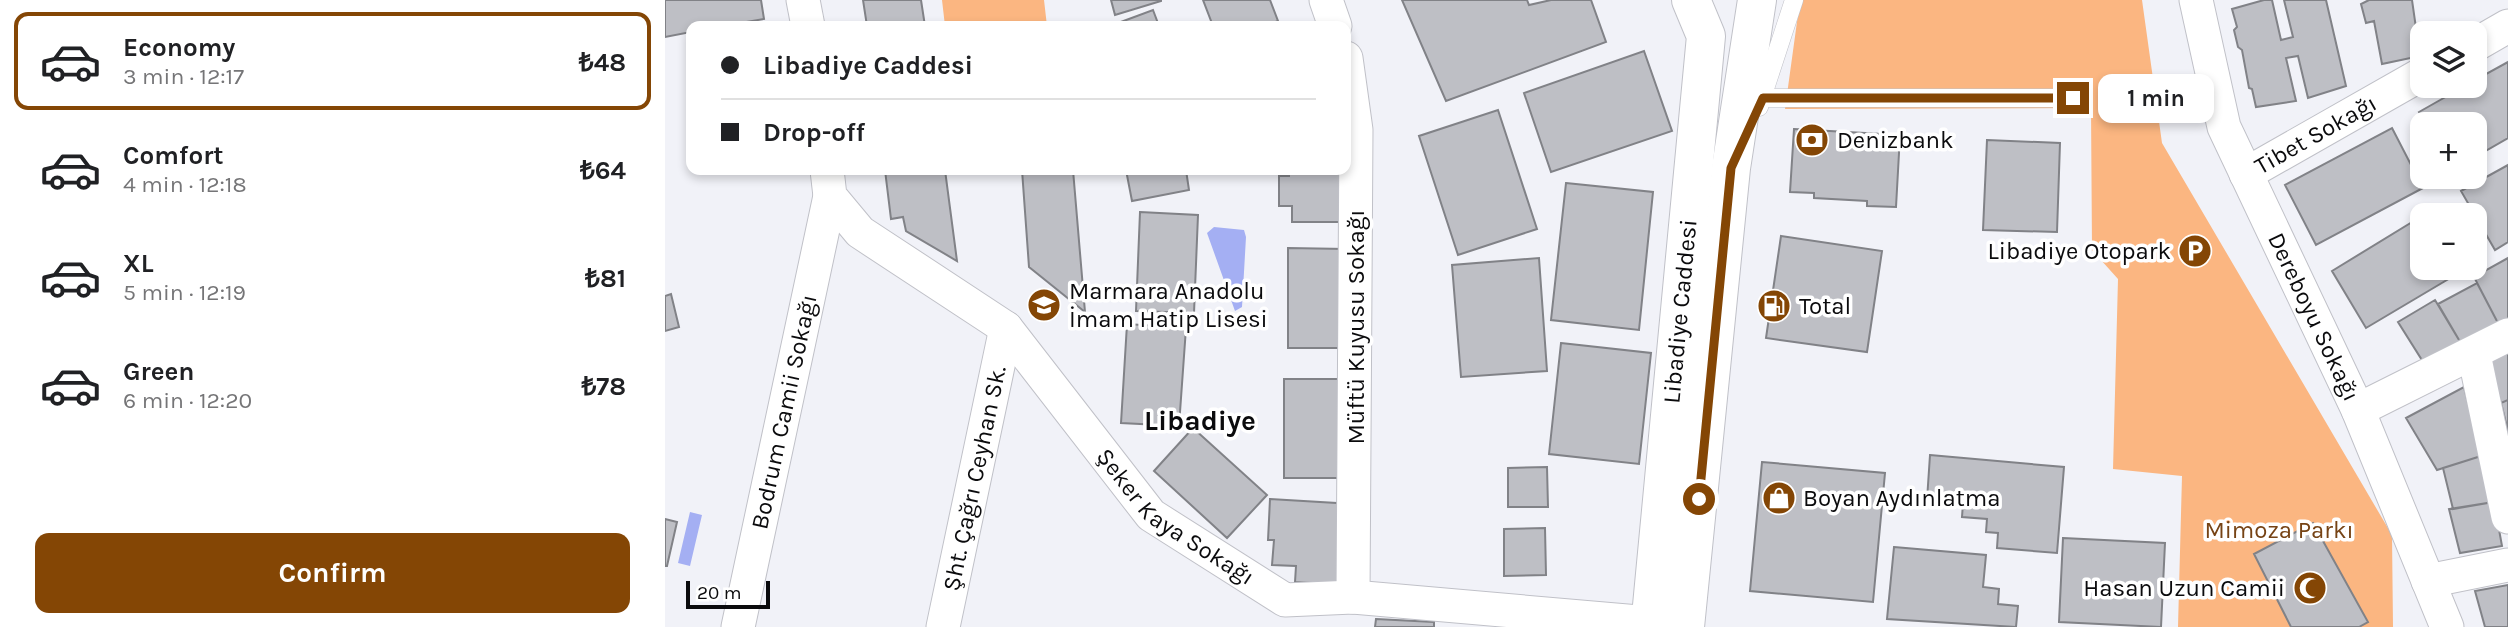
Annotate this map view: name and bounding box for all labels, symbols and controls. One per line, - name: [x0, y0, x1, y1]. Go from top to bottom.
- map controls: [2410, 21, 2487, 280]
- button: layers: [2410, 21, 2487, 98]
- icon: car: [39, 30, 102, 93]
- text: Economy: [123, 32, 235, 63]
- text: ₺48: [579, 47, 626, 78]
- text: Libadiye Caddesi: [763, 50, 973, 81]
- text: 3 min · 12:17: [123, 63, 244, 90]
- callout: 1 min: [2097, 74, 2213, 122]
- route end: [2057, 82, 2089, 114]
- text: 1 min: [2127, 85, 2185, 112]
- street label: Tibet Sokağı: [2250, 89, 2381, 180]
- button: +: [2410, 112, 2487, 189]
- text: Drop-off: [763, 117, 865, 148]
- bank icon: Denizbank: [1793, 121, 1831, 159]
- place label: Denizbank: [1837, 126, 1954, 154]
- icon: car: [39, 138, 102, 201]
- text: Comfort: [123, 140, 224, 171]
- text: ₺64: [580, 155, 626, 186]
- text: 4 min · 12:18: [123, 171, 247, 198]
- button: −: [2410, 203, 2487, 280]
- street label: Müftü Kuyusu Sokağı: [1342, 209, 1370, 445]
- street label: Libadiye Caddesi: [1657, 218, 1703, 405]
- street label: Dereboyu Sokağı: [2262, 228, 2366, 405]
- parking icon: Libadiye Otopark: [2176, 232, 2214, 270]
- place label: Libadiye Otopark: [1988, 237, 2171, 265]
- icon: car: [39, 246, 102, 309]
- text: XL: [123, 248, 154, 279]
- text: ₺81: [585, 263, 626, 294]
- place label: Marmara Anadolu İmam Hatip Lisesi: [1069, 277, 1268, 333]
- text: 5 min · 12:19: [123, 279, 246, 306]
- school or university icon: Marmara Anadolu İmam Hatip Lisesi: [1025, 286, 1063, 324]
- fuel station icon: Total: [1755, 287, 1793, 325]
- street label: Bodrum Camii Sokağı: [745, 292, 823, 532]
- place label: Total: [1799, 292, 1851, 320]
- icon: car: [39, 354, 102, 417]
- text: Green: [123, 356, 195, 387]
- street label: Şht. Çağrı Ceyhan Sk.: [937, 363, 1012, 593]
- text: ₺78: [581, 371, 626, 402]
- text: 6 min · 12:20: [123, 387, 252, 414]
- district label: Libadiye: [1144, 404, 1256, 437]
- street label: Şeker Kaya Sokağı: [1091, 443, 1260, 591]
- shop icon: Boyan Aydınlatma: [1760, 479, 1798, 517]
- route start: [1683, 483, 1715, 515]
- place label: Boyan Aydınlatma: [1803, 484, 2000, 512]
- park label: Mimoza Parkı: [2204, 516, 2354, 544]
- button: Confirm: [35, 533, 630, 613]
- mosque icon: Hasan Uzun Camii: [2291, 569, 2329, 607]
- place label: Hasan Uzun Camii: [2083, 574, 2285, 602]
- scale bar: [686, 578, 770, 610]
- text: 20 m: [697, 582, 742, 604]

